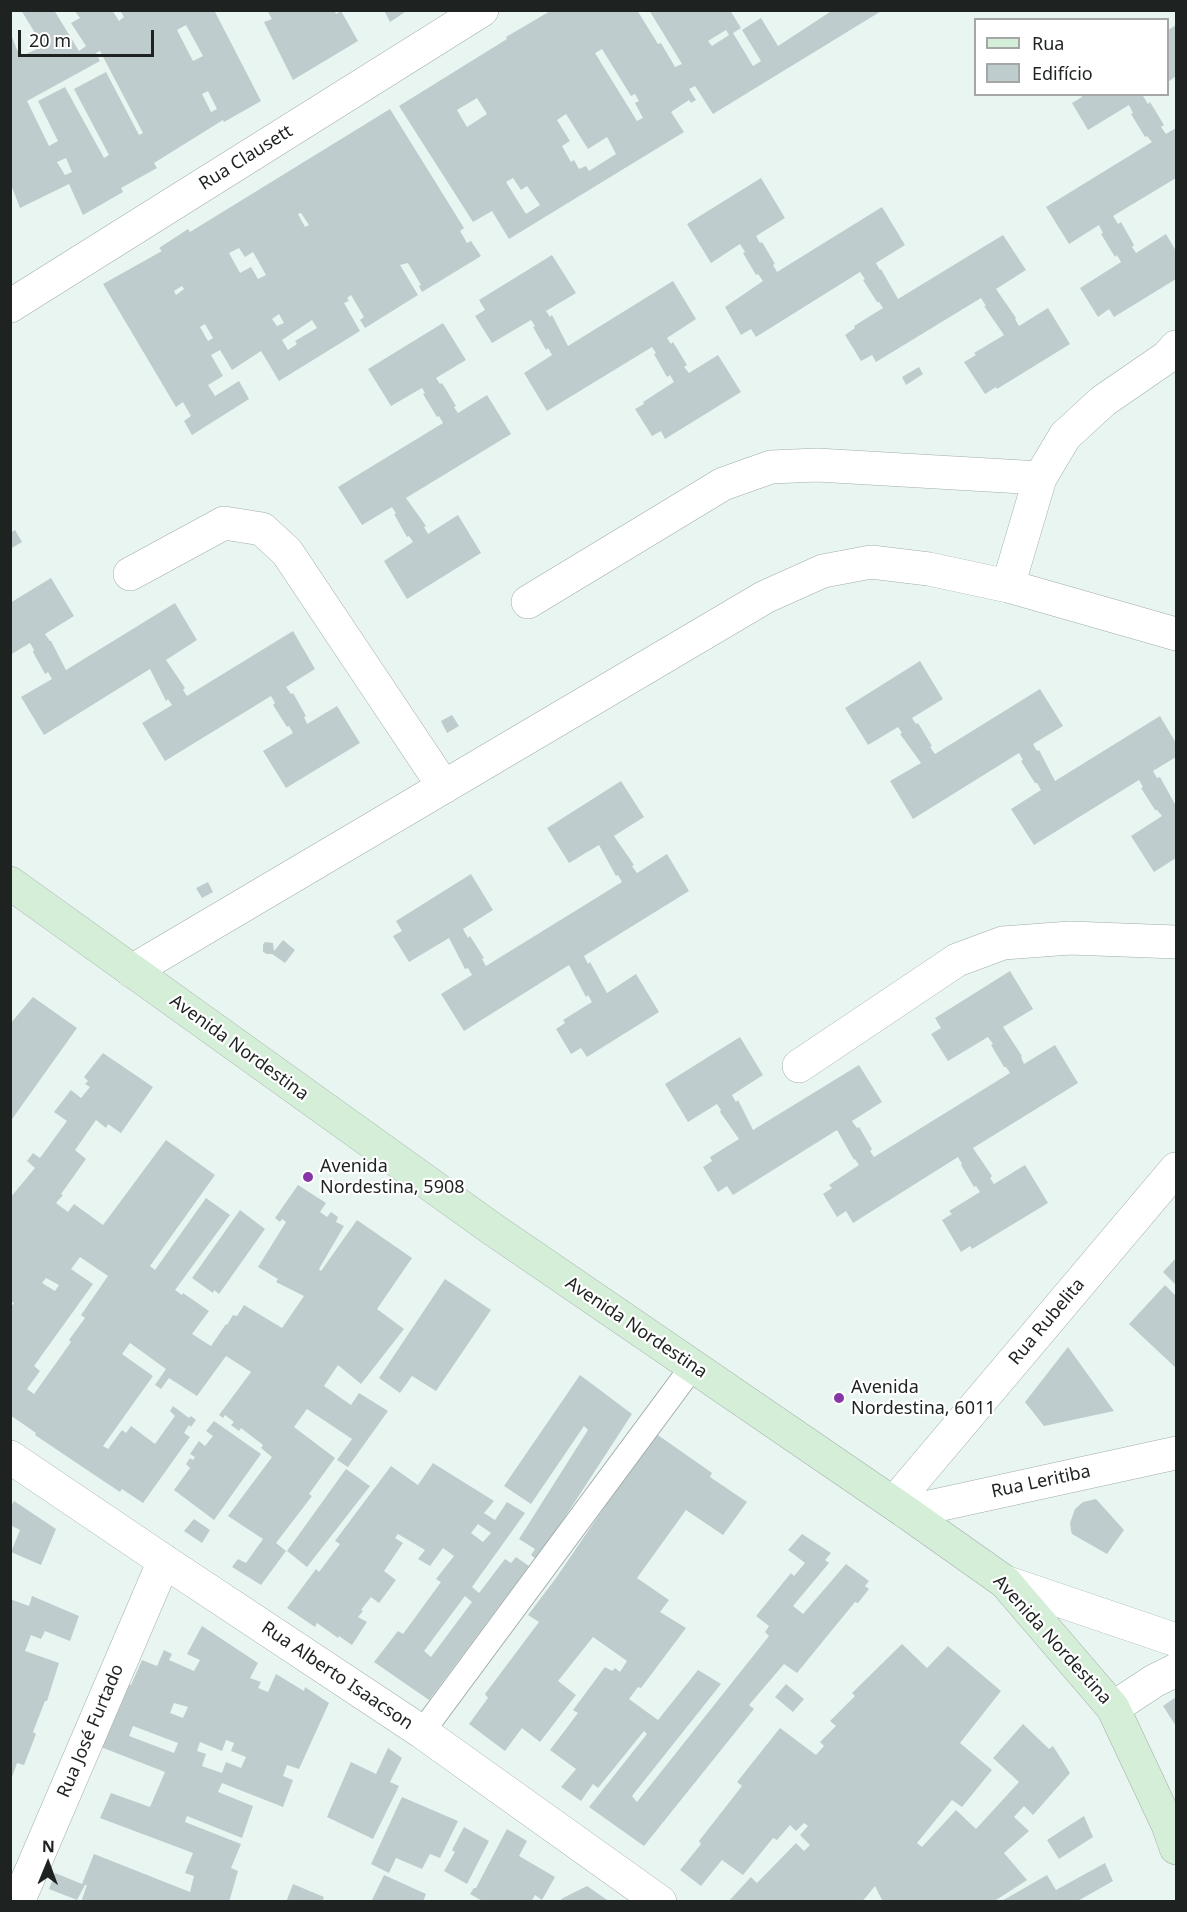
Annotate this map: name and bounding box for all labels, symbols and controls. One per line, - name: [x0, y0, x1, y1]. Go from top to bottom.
- scale bar: [21, 18, 158, 56]
- legend: [974, 18, 1169, 96]
- text: 20 m: [29, 28, 71, 52]
- text: Rua: [1032, 31, 1064, 55]
- text: Edifício: [1032, 61, 1093, 85]
- street label: Rua Clausett: [195, 121, 297, 195]
- street label: Avenida Nordestina: [165, 990, 313, 1106]
- place label: Avenida Nordestina, 5908: [320, 1156, 465, 1198]
- marker: Avenida Nordestina, 5908: [301, 1170, 315, 1184]
- street label: Avenida Nordestina: [561, 1273, 711, 1383]
- street label: Rua Rubelita: [1004, 1274, 1090, 1370]
- place label: Avenida Nordestina, 6011: [851, 1377, 996, 1420]
- marker: Avenida Nordestina, 6011: [832, 1391, 846, 1405]
- street label: Rua Leritiba: [989, 1461, 1093, 1503]
- street label: Avenida Nordestina: [988, 1571, 1116, 1709]
- street label: Rua Alberto Isaacson: [257, 1617, 417, 1735]
- street label: Rua José Furtado: [53, 1661, 129, 1801]
- north arrow: [18, 1834, 78, 1894]
- text: N: [42, 1835, 55, 1857]

